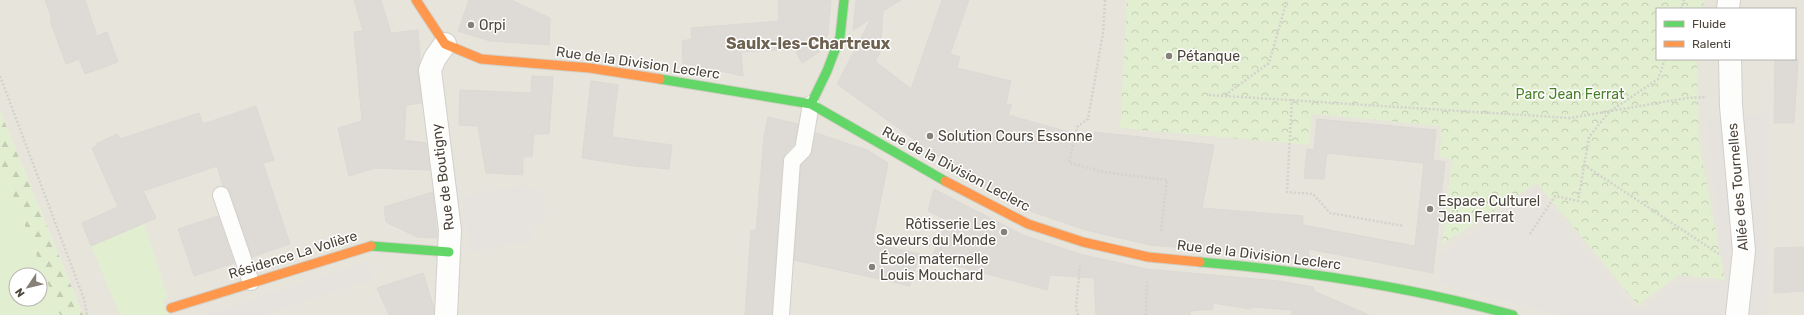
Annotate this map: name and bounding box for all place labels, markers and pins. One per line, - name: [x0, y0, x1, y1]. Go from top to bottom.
- place label: Orpi: [479, 17, 506, 34]
- marker: Orpi: [466, 20, 476, 30]
- place label: Pétanque: [1177, 48, 1240, 65]
- marker: Pétanque: [1164, 51, 1174, 61]
- place label: Solution Cours Essonne: [938, 128, 1093, 145]
- marker: Solution Cours Essonne: [925, 131, 935, 141]
- place label: Espace Culturel Jean Ferrat: [1438, 193, 1540, 226]
- marker: Espace Culturel Jean Ferrat: [1425, 204, 1435, 214]
- place label: Rôtisserie Les Saveurs du Monde: [876, 216, 996, 249]
- marker: Rôtisserie Les Saveurs du Monde: [999, 227, 1009, 237]
- place label: École maternelle Louis Mouchard: [880, 250, 989, 284]
- marker: École maternelle Louis Mouchard: [867, 262, 877, 272]

